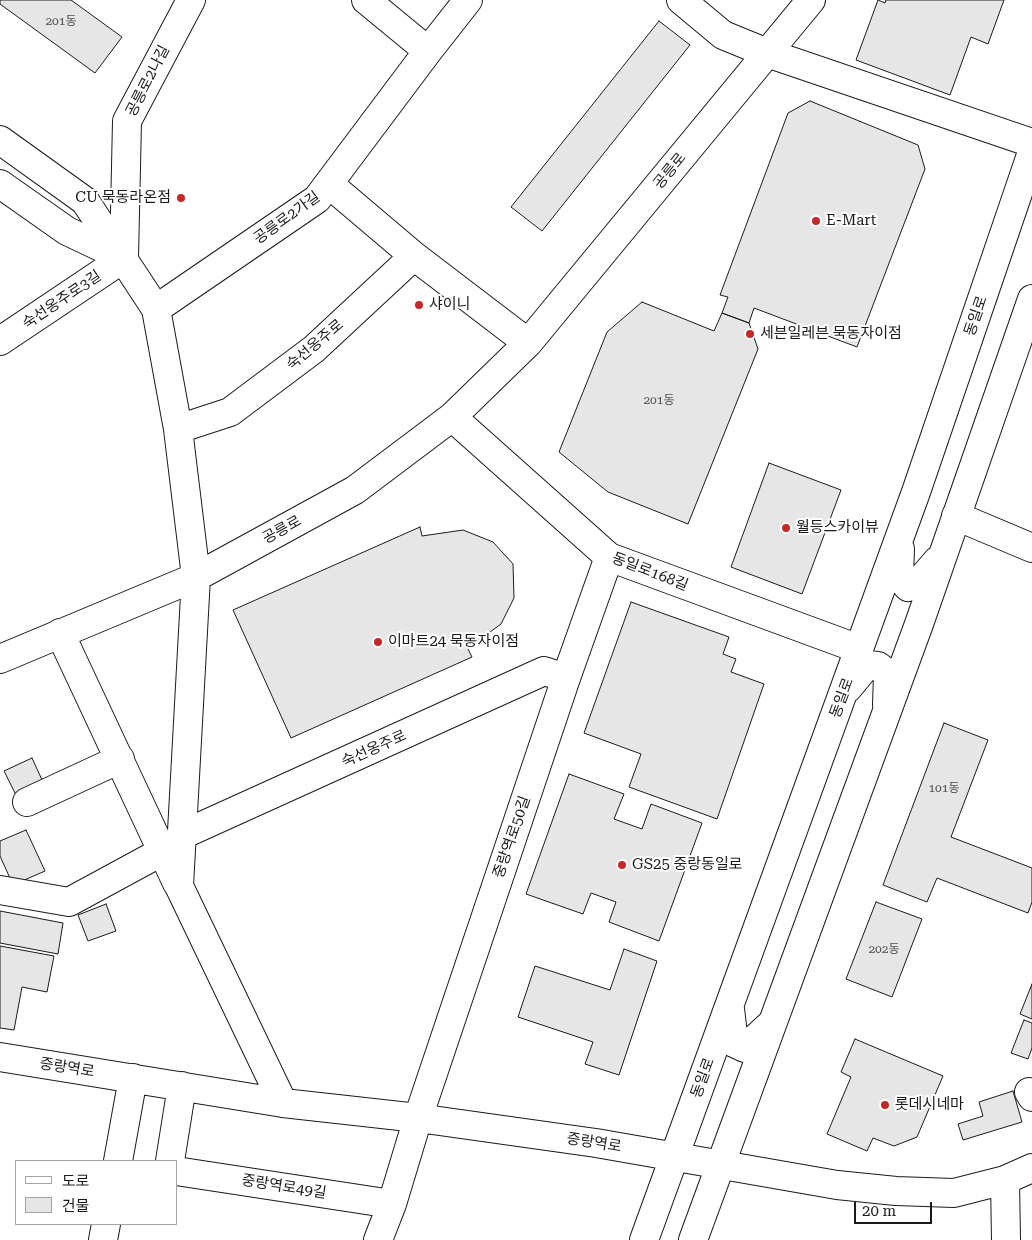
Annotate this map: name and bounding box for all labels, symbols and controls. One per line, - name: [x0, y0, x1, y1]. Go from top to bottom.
- house number: 201동: [45, 14, 77, 28]
- street label: 공릉로2나길: [122, 42, 174, 120]
- street label: 공릉로: [650, 149, 690, 193]
- street label: 공릉로2가길: [250, 188, 324, 248]
- place label: CU 묵동라온점: [75, 189, 171, 207]
- marker: CU 묵동라온점: [175, 192, 187, 204]
- place label: E-Mart: [826, 212, 876, 230]
- marker: E-Mart: [810, 215, 822, 227]
- street label: 숙선옹주로3길: [19, 267, 105, 333]
- street label: 동일로: [961, 293, 991, 339]
- place label: 샤이니: [429, 296, 470, 314]
- marker: 샤이니: [413, 299, 425, 311]
- street label: 숙선옹주로: [283, 316, 347, 374]
- place label: 세븐일레븐 묵동자이점: [760, 325, 902, 343]
- marker: 세븐일레븐 묵동자이점: [744, 328, 756, 340]
- house number: 201동: [643, 393, 675, 407]
- street label: 공릉로: [260, 512, 304, 548]
- place label: 월등스카이뷰: [796, 519, 879, 537]
- marker: 월등스카이뷰: [780, 522, 792, 534]
- street label: 동일로168길: [609, 549, 691, 595]
- place label: 이마트24 묵동자이점: [388, 633, 519, 651]
- marker: 이마트24 묵동자이점: [372, 636, 384, 648]
- street label: 동일로: [826, 675, 858, 721]
- street label: 숙선옹주로: [339, 727, 409, 771]
- house number: 101동: [928, 781, 960, 795]
- street label: 중랑역로50길: [490, 794, 534, 880]
- place label: GS25 중랑동일로: [632, 856, 743, 874]
- marker: GS25 중랑동일로: [616, 859, 628, 871]
- house number: 202동: [868, 942, 900, 956]
- street label: 중랑역로: [38, 1055, 96, 1081]
- street label: 동일로: [687, 1055, 719, 1101]
- place label: 롯데시네마: [895, 1096, 964, 1114]
- marker: 롯데시네마: [879, 1099, 891, 1111]
- street label: 중랑역로: [565, 1130, 623, 1156]
- legend: [15, 1160, 178, 1225]
- street label: 중랑역로49길: [240, 1171, 328, 1203]
- text: 도로: [62, 1172, 90, 1190]
- scale bar: [857, 1192, 934, 1224]
- text: 건물: [62, 1197, 90, 1215]
- text: 20 m: [862, 1202, 896, 1220]

